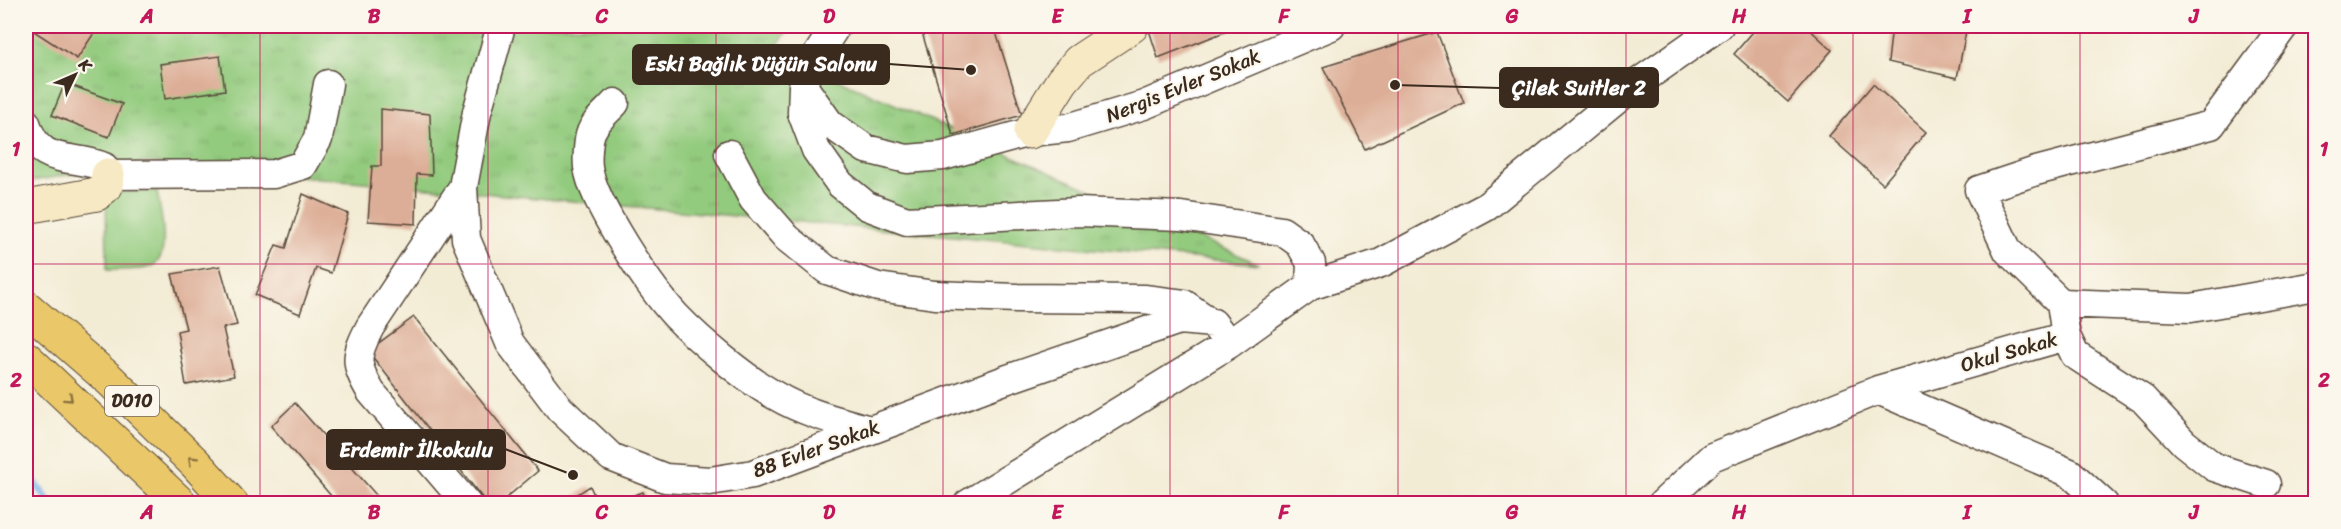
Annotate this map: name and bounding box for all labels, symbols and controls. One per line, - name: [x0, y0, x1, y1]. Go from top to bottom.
- text: A: [139, 0, 154, 34]
- text: B: [368, 0, 381, 34]
- text: C: [595, 0, 609, 34]
- text: D: [823, 0, 836, 34]
- text: E: [1051, 0, 1064, 34]
- text: F: [1278, 0, 1291, 34]
- text: G: [1505, 0, 1519, 34]
- text: H: [1731, 0, 1747, 34]
- text: I: [1962, 0, 1973, 34]
- text: J: [2188, 0, 2200, 34]
- street label: Nergis Evler Sokak: [1100, 39, 1266, 133]
- north arrow: [45, 45, 105, 105]
- callout: Eski Bağlık Düğün Salonu: [633, 45, 889, 84]
- text: Eski Bağlık Düğün Salonu: [645, 45, 878, 83]
- text: K: [71, 51, 100, 79]
- callout: Çilek Suitler 2: [1500, 68, 1658, 107]
- text: Çilek Suitler 2: [1511, 69, 1646, 107]
- text: 1: [12, 132, 21, 167]
- text: 1: [2320, 132, 2329, 167]
- street label: Okul Sokak: [1956, 321, 2062, 382]
- text: 2: [9, 363, 22, 398]
- text: 2: [2317, 363, 2330, 398]
- road number: D010: [105, 386, 159, 416]
- one-way arrow: [62, 390, 73, 401]
- street label: 88 Evler Sokak: [747, 410, 885, 488]
- callout: Erdemir İlkokulu: [327, 430, 505, 469]
- text: Erdemir İlkokulu: [339, 431, 494, 469]
- one-way arrow: [189, 457, 200, 468]
- text: A: [139, 495, 154, 529]
- text: B: [368, 495, 381, 529]
- text: C: [595, 495, 609, 529]
- text: D: [823, 495, 836, 529]
- text: E: [1051, 495, 1064, 529]
- text: F: [1278, 495, 1291, 529]
- text: G: [1505, 495, 1519, 529]
- text: H: [1731, 495, 1747, 529]
- text: I: [1962, 495, 1973, 529]
- text: J: [2188, 495, 2200, 529]

